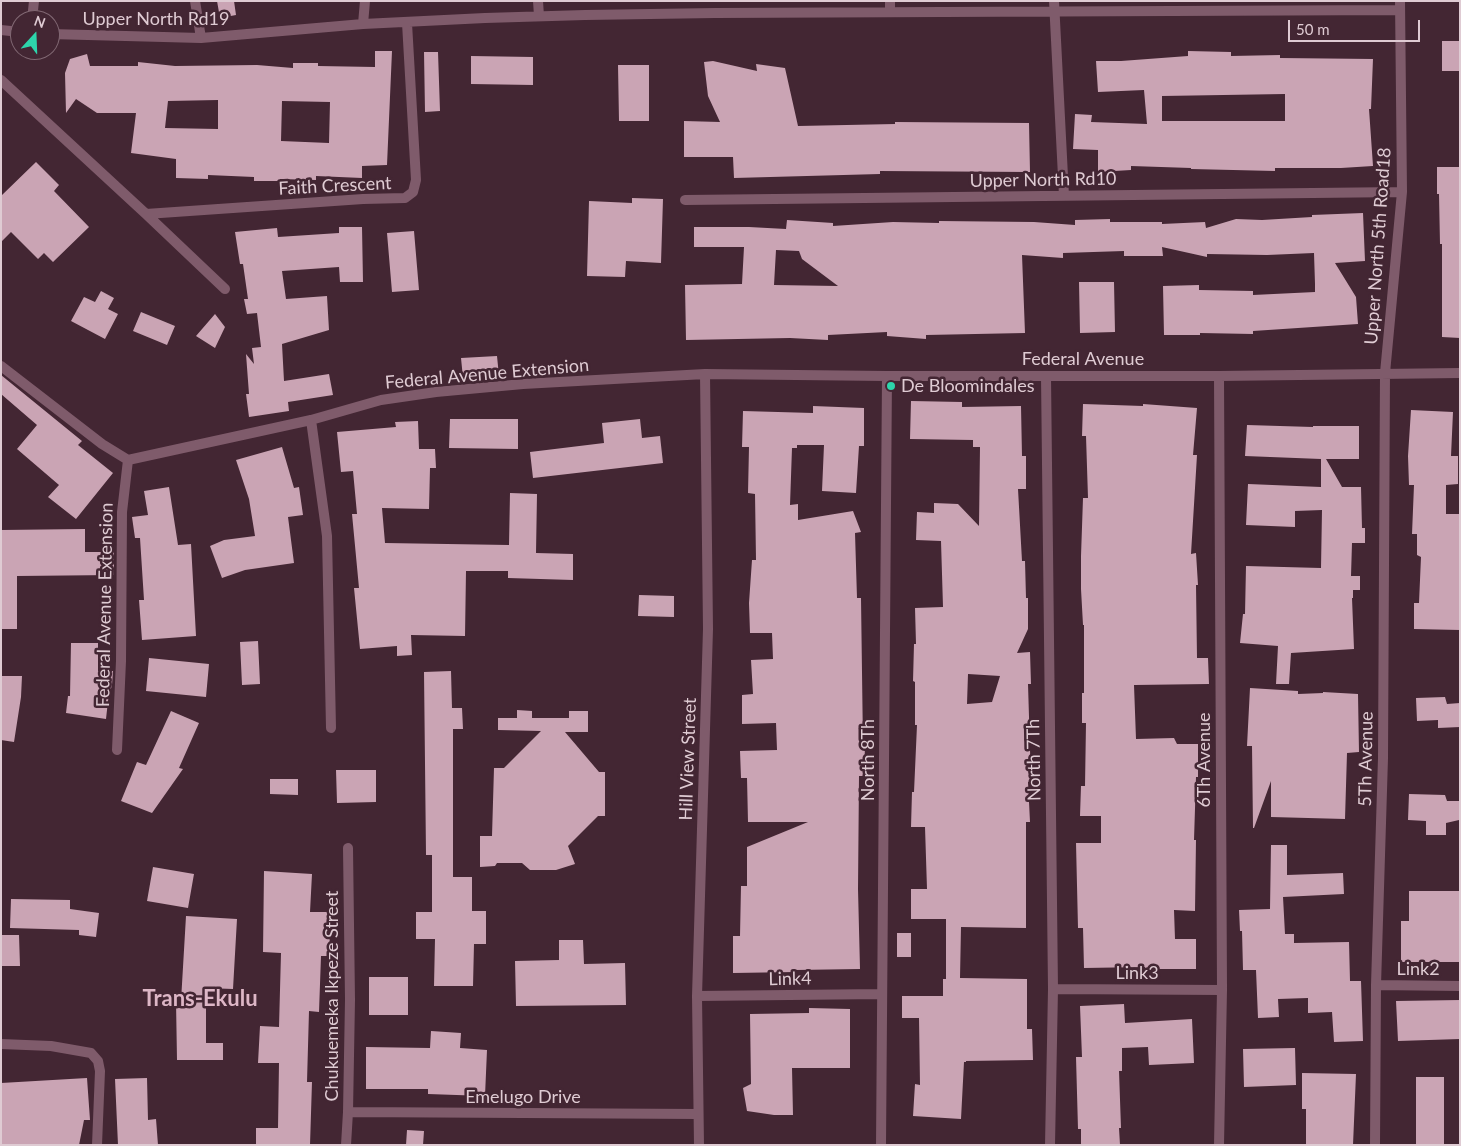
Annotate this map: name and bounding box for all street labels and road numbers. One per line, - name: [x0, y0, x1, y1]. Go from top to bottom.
- street label: Upper North Rd19: [83, 8, 229, 30]
- street label: Upper North 5th Road18: [1360, 147, 1396, 345]
- street label: Upper North Rd10: [969, 168, 1117, 192]
- street label: Faith Crescent: [278, 172, 392, 200]
- street label: Federal Avenue: [1022, 348, 1144, 370]
- street label: Federal Avenue Extension: [384, 354, 590, 394]
- street label: Federal Avenue Extension: [92, 503, 118, 707]
- street label: Hill View Street: [675, 697, 701, 821]
- street label: 5Th Avenue: [1354, 711, 1378, 807]
- street label: 6Th Avenue: [1193, 712, 1215, 808]
- street label: North 8Th: [857, 719, 879, 801]
- street label: North 7Th: [1022, 719, 1046, 801]
- street label: Chukuemeka Ikpeze Street: [321, 891, 343, 1101]
- street label: Link2: [1396, 958, 1440, 980]
- street label: Link3: [1115, 962, 1159, 984]
- street label: Link4: [768, 968, 812, 990]
- street label: Emelugo Drive: [465, 1086, 581, 1108]

